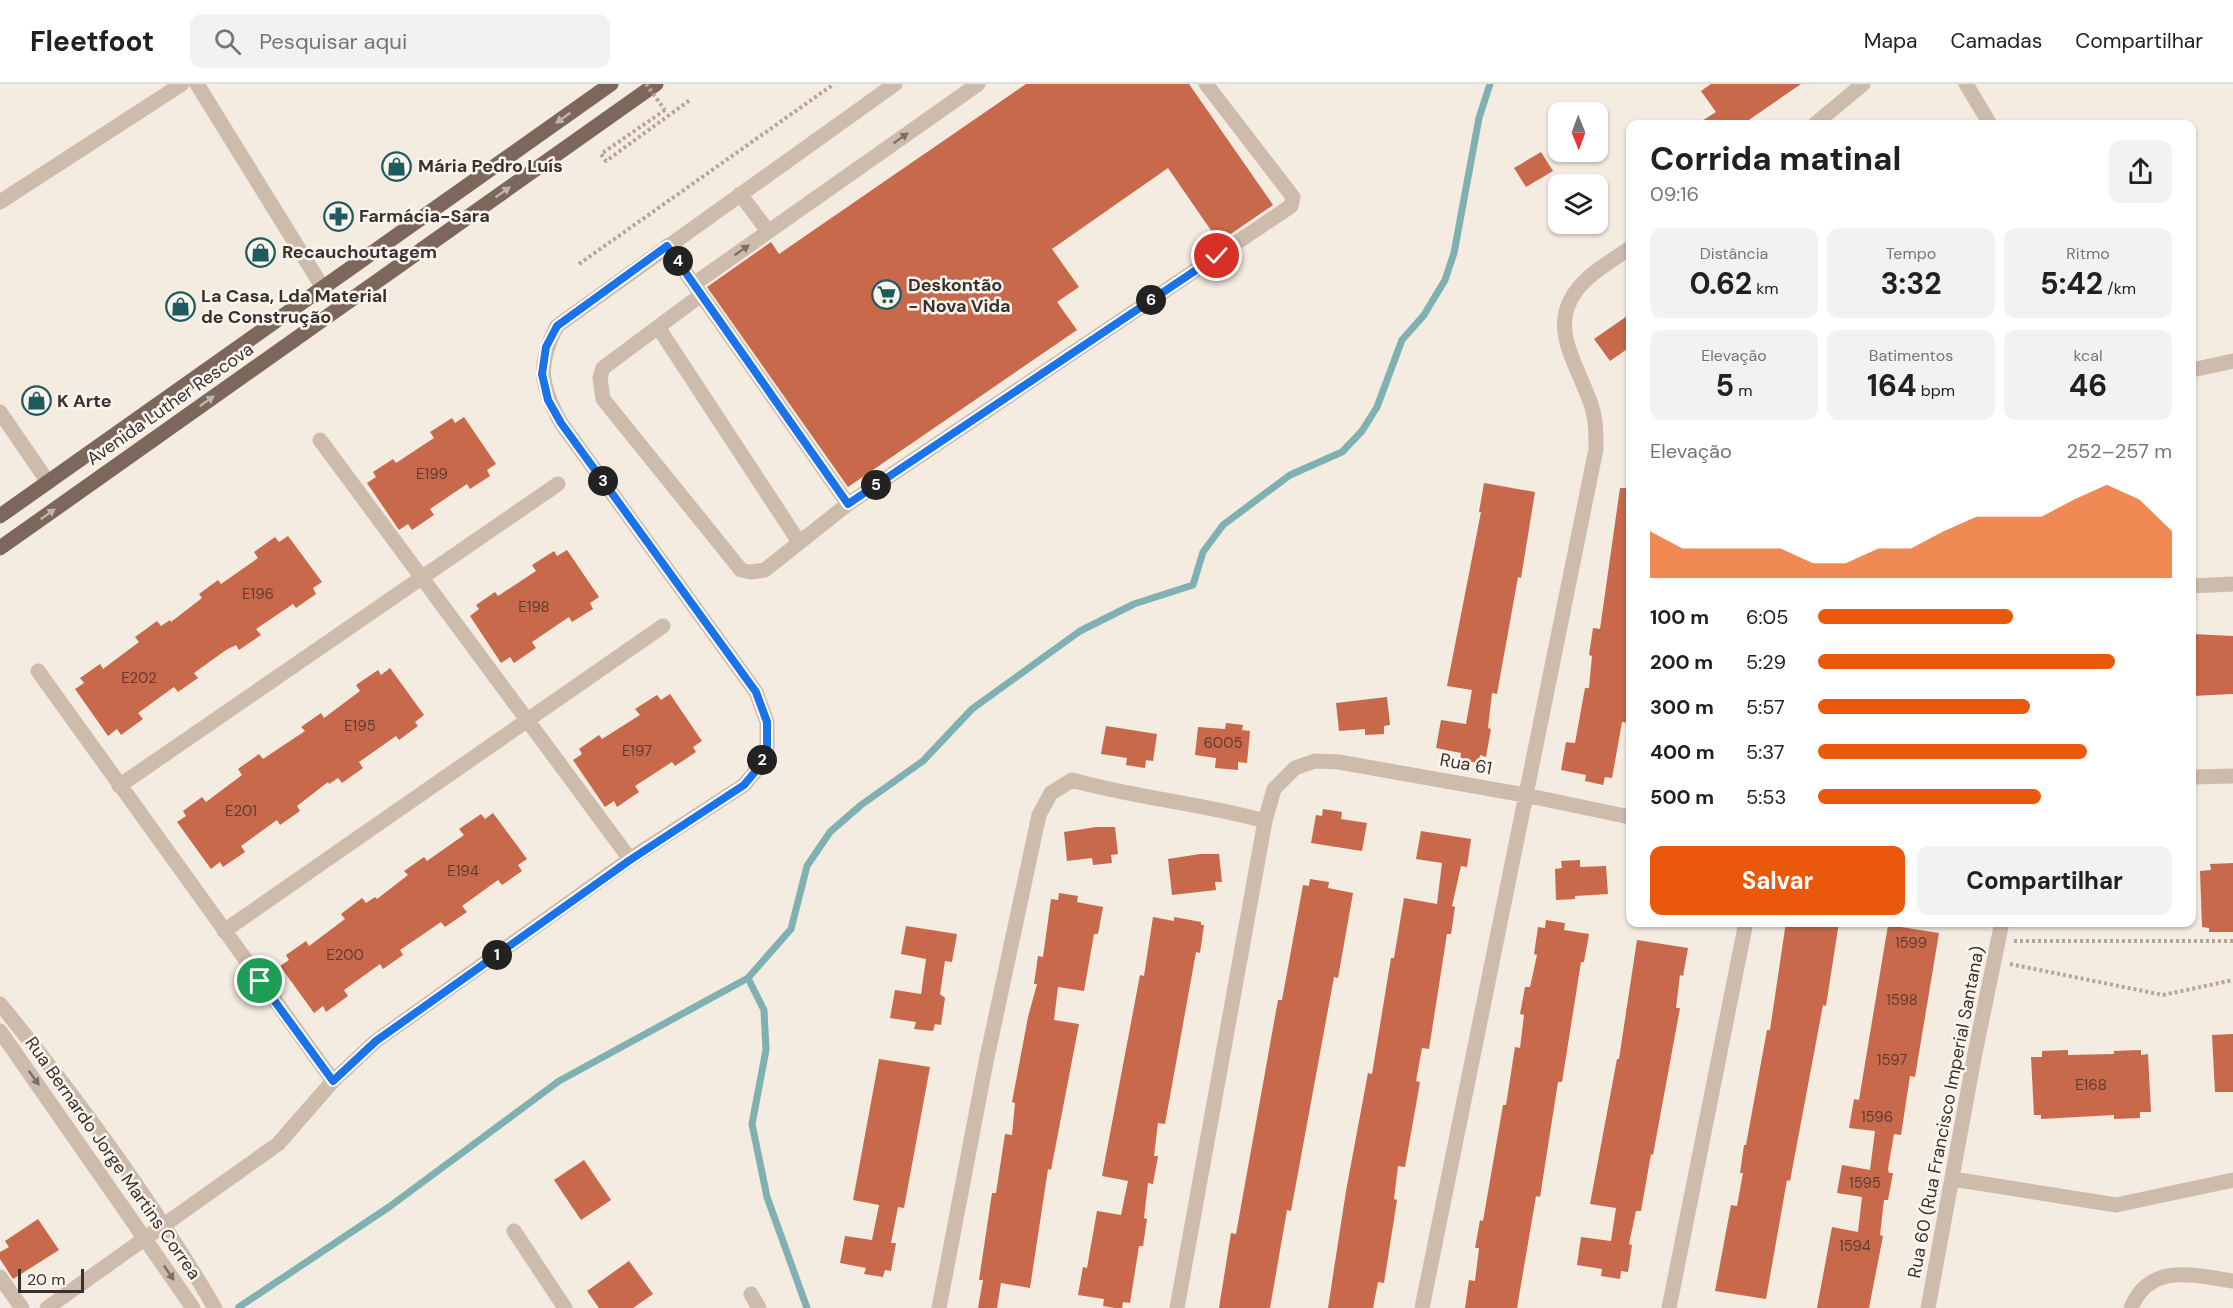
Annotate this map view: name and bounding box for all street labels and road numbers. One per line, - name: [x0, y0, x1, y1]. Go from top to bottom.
- street label: Avenida Luther Rescova: [82, 337, 258, 471]
- street label: Rua 61: [1438, 748, 1494, 780]
- street label: Rua 60 (Rua Francisco Imperial Santana): [1902, 944, 1990, 1280]
- street label: Rua Bernardo Jorge Martins Correa: [20, 1032, 206, 1284]

